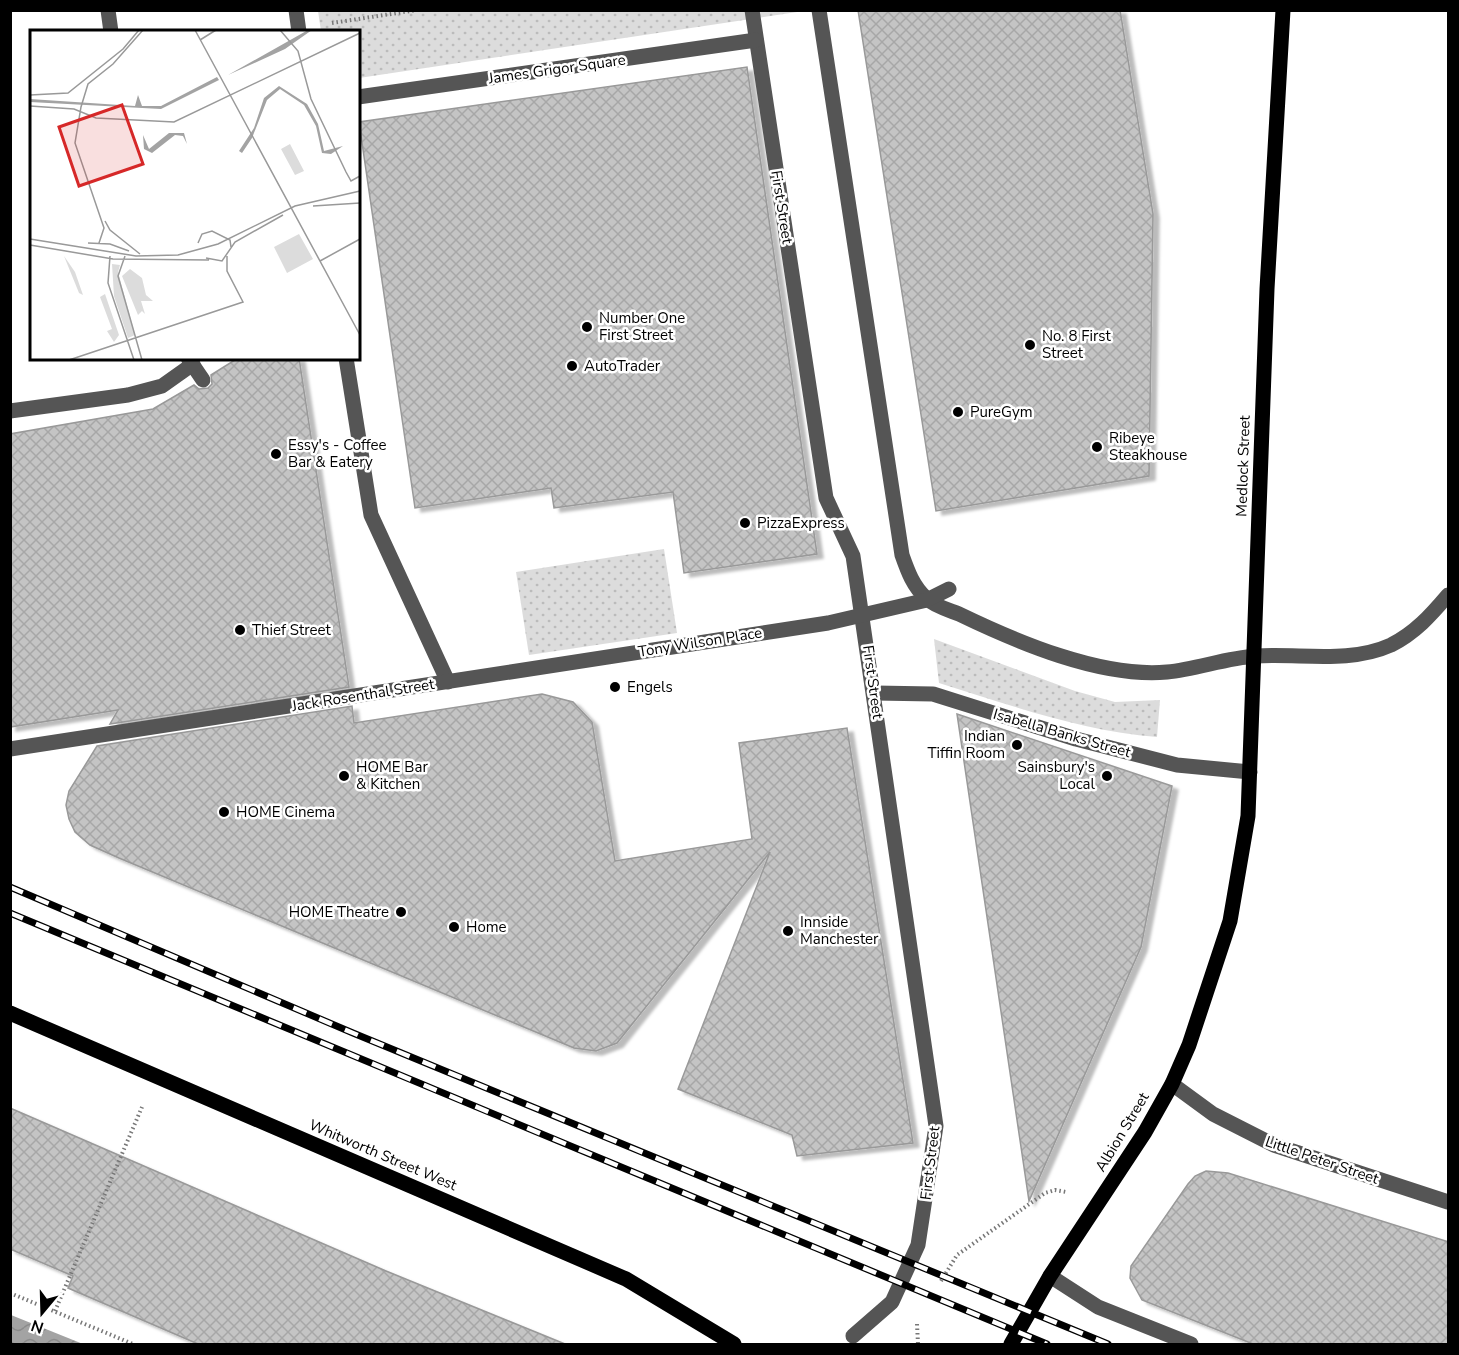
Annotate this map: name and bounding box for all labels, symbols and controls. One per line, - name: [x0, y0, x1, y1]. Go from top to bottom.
- inset map: [30, 30, 360, 360]
- street label: James Grigor Square: [486, 49, 627, 89]
- street label: First Street: [766, 169, 798, 246]
- place label: Number One First Street: [599, 308, 685, 345]
- marker: Number One First Street: [580, 320, 594, 334]
- place label: No. 8 First Street: [1042, 326, 1111, 363]
- marker: No. 8 First Street: [1023, 338, 1037, 352]
- place label: AutoTrader: [584, 356, 661, 376]
- marker: AutoTrader: [565, 359, 579, 373]
- place label: PureGym: [970, 402, 1033, 422]
- marker: PureGym: [951, 405, 965, 419]
- street label: Medlock Street: [1231, 414, 1255, 517]
- place label: Ribeye Steakhouse: [1109, 428, 1187, 465]
- place label: Essy's - Coffee Bar & Eatery: [288, 435, 387, 472]
- marker: Ribeye Steakhouse: [1090, 440, 1104, 454]
- marker: Essy's - Coffee Bar & Eatery: [269, 447, 283, 461]
- place label: PizzaExpress: [757, 513, 845, 533]
- marker: PizzaExpress: [738, 516, 752, 530]
- place label: Thief Street: [252, 620, 332, 640]
- street label: Tony Wilson Place: [637, 622, 763, 662]
- marker: Thief Street: [233, 623, 247, 637]
- street label: First Street: [858, 644, 888, 721]
- street label: Jack Rosenthal Street: [289, 674, 436, 716]
- place label: Engels: [627, 677, 673, 697]
- marker: Engels: [608, 680, 622, 694]
- street label: Isabella Banks Street: [991, 704, 1134, 762]
- place label: Indian Tiffin Room: [928, 726, 1005, 763]
- marker: Indian Tiffin Room: [1010, 738, 1024, 752]
- place label: HOME Bar & Kitchen: [356, 757, 428, 794]
- place label: Sainsbury's Local: [1017, 757, 1096, 794]
- marker: HOME Bar & Kitchen: [337, 769, 351, 783]
- marker: Sainsbury's Local: [1100, 769, 1114, 783]
- place label: HOME Cinema: [236, 802, 335, 822]
- marker: HOME Cinema: [217, 805, 231, 819]
- place label: HOME Theatre: [289, 902, 389, 922]
- marker: HOME Theatre: [394, 905, 408, 919]
- place label: Innside Manchester: [800, 912, 879, 949]
- place label: Home: [466, 917, 507, 937]
- marker: Home: [447, 920, 461, 934]
- marker: Innside Manchester: [781, 924, 795, 938]
- street label: Albion Street: [1090, 1088, 1154, 1175]
- street label: Whitworth Street West: [306, 1115, 461, 1196]
- street label: First Street: [916, 1124, 945, 1201]
- street label: Little Peter Street: [1263, 1131, 1382, 1189]
- north arrow: [12, 1283, 72, 1343]
- text: N: [28, 1314, 47, 1339]

